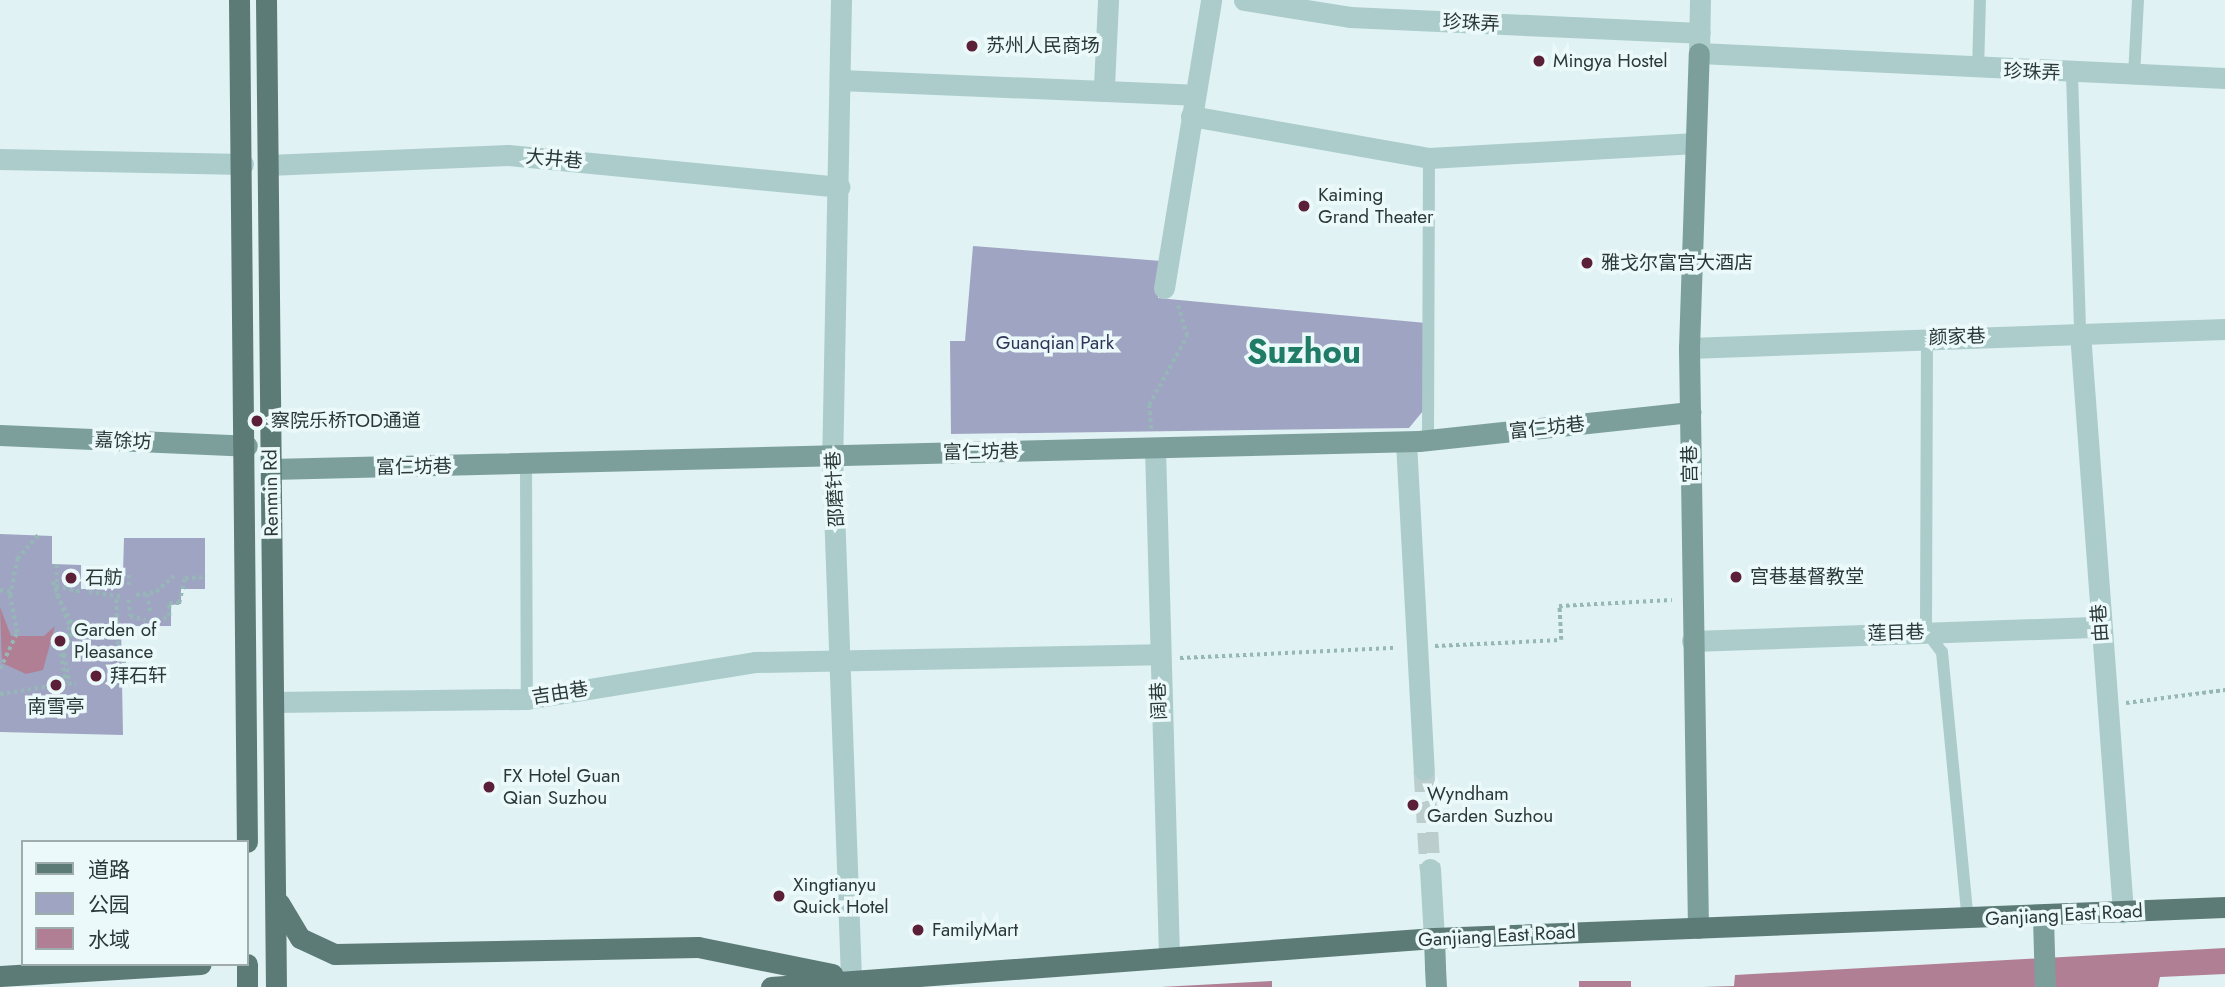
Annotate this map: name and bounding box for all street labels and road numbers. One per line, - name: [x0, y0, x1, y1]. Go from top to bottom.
- street label: 珍珠弄: [1442, 10, 1500, 36]
- street label: 珍珠弄: [2003, 60, 2061, 84]
- street label: 大井巷: [525, 145, 583, 173]
- street label: 颜家巷: [1928, 325, 1986, 349]
- street label: 富仁坊巷: [1508, 413, 1586, 443]
- street label: 嘉馀坊: [94, 429, 152, 453]
- street label: 富仁坊巷: [943, 440, 1019, 464]
- street label: 宫巷: [1678, 445, 1702, 483]
- street label: Renmin Rd: [259, 449, 283, 537]
- street label: 邵磨针巷: [822, 450, 848, 528]
- street label: 富仁坊巷: [376, 455, 452, 479]
- street label: 由巷: [2087, 603, 2113, 643]
- street label: 莲目巷: [1867, 621, 1925, 645]
- street label: 吉由巷: [530, 677, 590, 709]
- street label: 阔巷: [1147, 682, 1171, 720]
- street label: Ganjiang East Road: [1985, 899, 2143, 931]
- street label: Ganjiang East Road: [1418, 920, 1576, 952]

